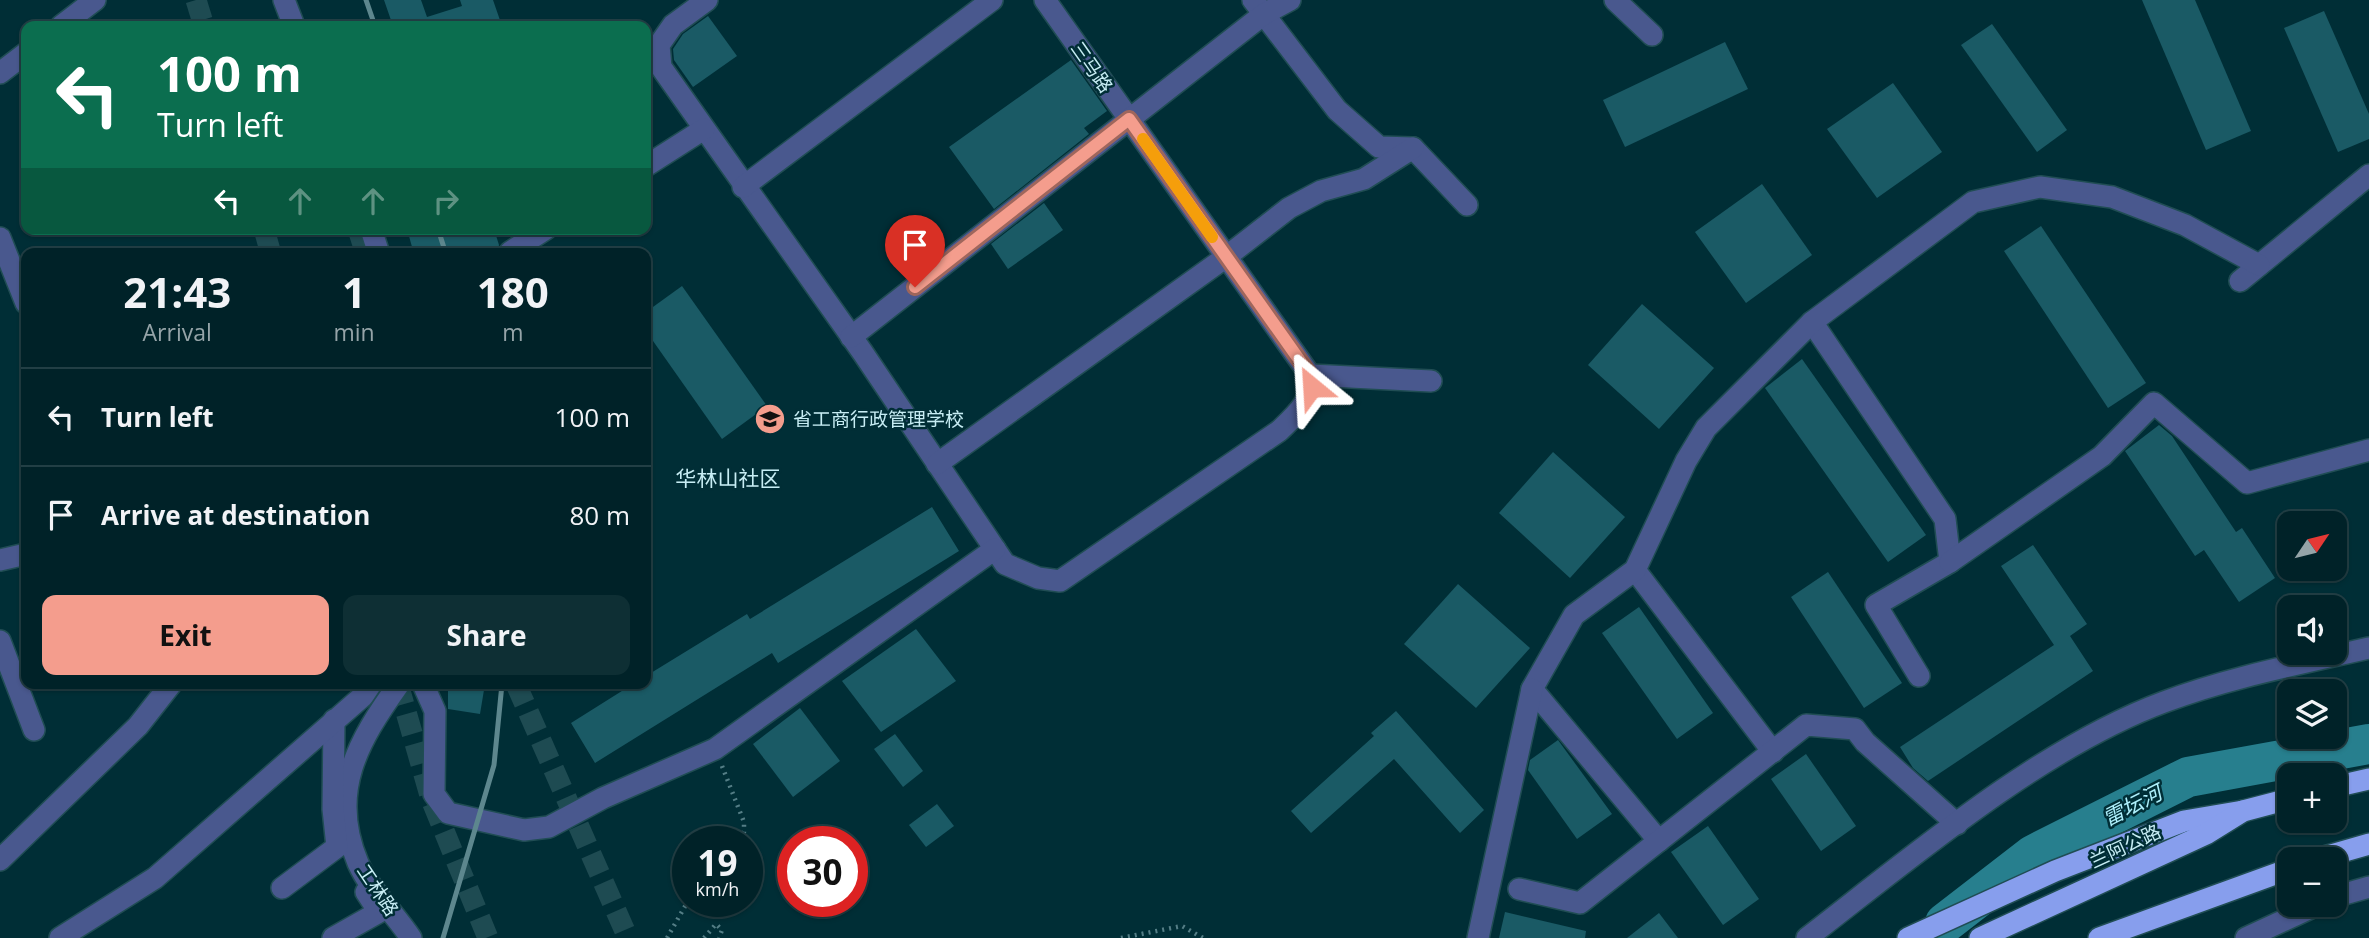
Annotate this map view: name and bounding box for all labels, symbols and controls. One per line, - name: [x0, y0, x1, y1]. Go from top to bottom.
- street label: 三马路: [1065, 36, 1119, 98]
- text: 100 m: [157, 40, 302, 106]
- icon: left: [42, 49, 133, 140]
- text: Turn left: [157, 103, 283, 146]
- icon: left: [208, 182, 246, 220]
- icon: ahead: [281, 182, 319, 220]
- icon: ahead: [354, 182, 392, 220]
- icon: right: [427, 182, 465, 220]
- pin: [885, 215, 945, 287]
- icon: arrive: [896, 226, 934, 264]
- text: 21:43: [123, 263, 231, 320]
- text: 1: [342, 263, 366, 320]
- text: 180: [477, 263, 549, 320]
- text: Arrival: [143, 316, 212, 348]
- text: min: [333, 316, 375, 348]
- text: m: [502, 316, 523, 348]
- position arrow: [1275, 350, 1349, 424]
- icon: left: [42, 398, 80, 436]
- text: Turn left: [101, 399, 213, 435]
- text: 100 m: [555, 399, 630, 435]
- school or university icon: 省工商行政管理学校: [753, 402, 787, 436]
- place label: 省工商行政管理学校: [793, 406, 964, 432]
- district label: 华林山社区: [676, 464, 781, 492]
- icon: arrive: [42, 496, 80, 534]
- text: Arrive at destination: [101, 497, 370, 533]
- text: 80 m: [569, 497, 630, 533]
- north arrow: [2277, 511, 2347, 581]
- map controls: [2277, 511, 2347, 917]
- button: Exit: [42, 595, 329, 675]
- button: Share: [343, 595, 630, 675]
- button: sound: [2277, 595, 2347, 665]
- button: layers: [2277, 679, 2347, 749]
- button: +: [2277, 763, 2347, 833]
- water label: 雷坛河: [2098, 776, 2170, 832]
- street label: 兰阿公路: [2085, 818, 2165, 874]
- speed limit sign: 30: [777, 826, 868, 917]
- text: 19: [697, 839, 738, 886]
- button: −: [2277, 847, 2347, 917]
- street label: 工林路: [351, 859, 405, 921]
- text: km/h: [696, 877, 739, 901]

